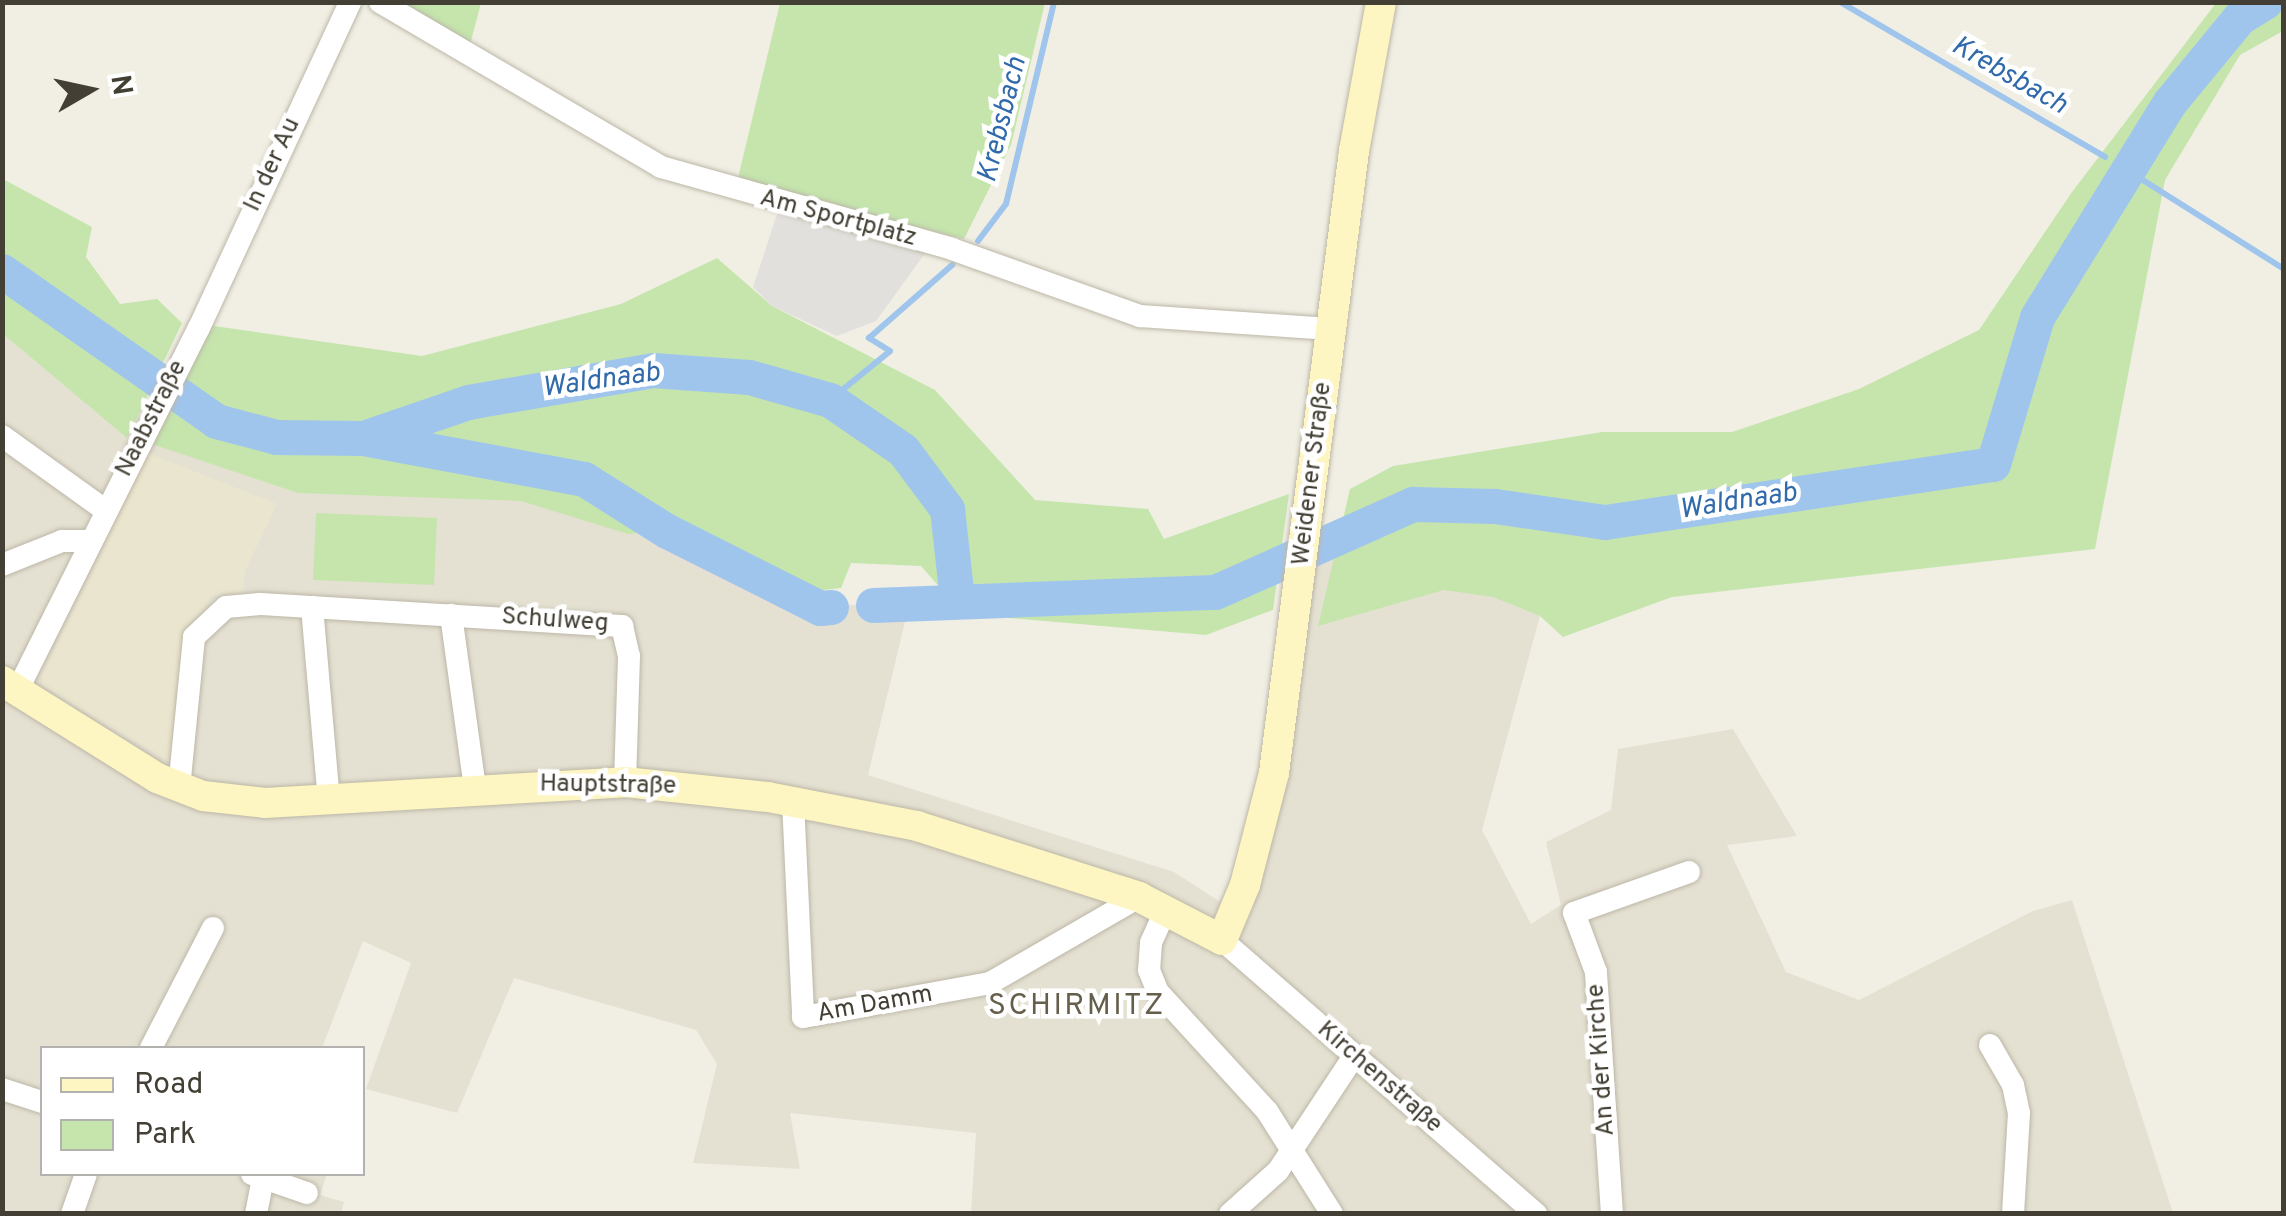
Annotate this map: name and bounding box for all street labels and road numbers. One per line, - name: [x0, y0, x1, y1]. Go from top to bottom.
- street label: In der Au: [238, 113, 308, 217]
- street label: Am Sportplatz: [756, 184, 920, 254]
- street label: Naabstraße: [110, 356, 194, 482]
- street label: Weidener Straße: [1287, 381, 1339, 567]
- street label: Schulweg: [500, 602, 610, 640]
- street label: Hauptstraße: [539, 770, 677, 802]
- street label: Am Damm: [815, 980, 935, 1030]
- street label: An der Kirche: [1582, 983, 1622, 1137]
- street label: Kirchenstraße: [1310, 1015, 1448, 1141]

